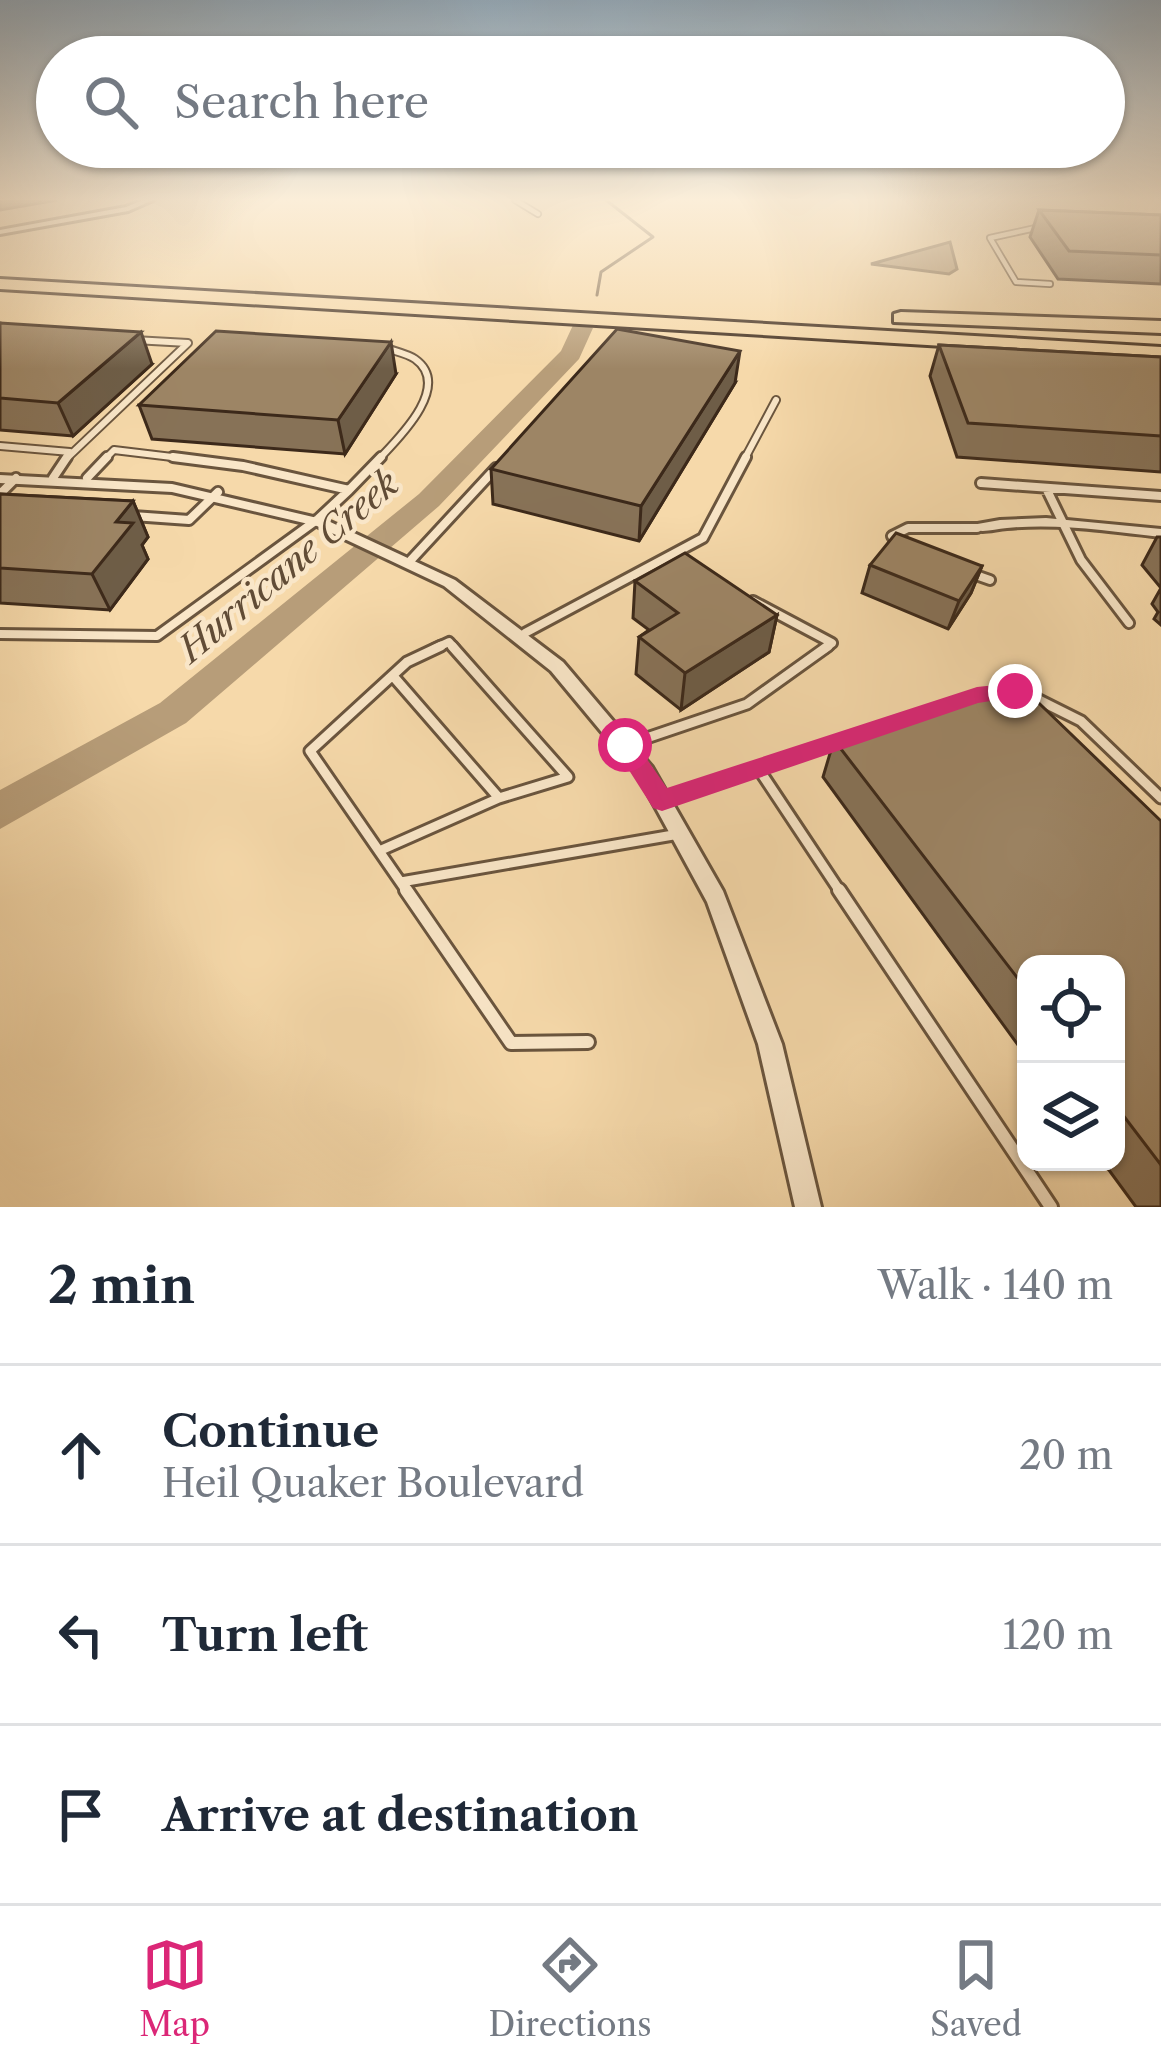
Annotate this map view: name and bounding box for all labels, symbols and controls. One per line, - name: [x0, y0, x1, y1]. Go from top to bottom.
- search box: [36, 36, 1125, 168]
- icon: search: [78, 69, 144, 135]
- text: Search here: [174, 74, 429, 130]
- water label: Hurricane Creek: [167, 461, 407, 673]
- route end: [988, 664, 1042, 718]
- route start: [598, 718, 652, 772]
- map controls: [1017, 955, 1125, 1171]
- button: locate: [1017, 955, 1125, 1063]
- button: layers: [1017, 1063, 1125, 1171]
- text: 2 min: [48, 1254, 195, 1316]
- text: Walk · 140 m: [878, 1261, 1113, 1309]
- text: Continue: [162, 1403, 379, 1459]
- icon: ahead: [48, 1422, 114, 1488]
- text: 20 m: [1019, 1431, 1113, 1479]
- text: Heil Quaker Boulevard: [162, 1459, 584, 1507]
- icon: left: [48, 1602, 114, 1668]
- text: Turn left: [162, 1607, 368, 1663]
- text: 120 m: [1003, 1611, 1113, 1659]
- icon: arrive: [48, 1782, 114, 1848]
- text: Arrive at destination: [162, 1787, 639, 1843]
- tab: Map: [139, 1932, 210, 2045]
- tab: Directions: [489, 1932, 652, 2045]
- tab: Saved: [930, 1932, 1022, 2045]

